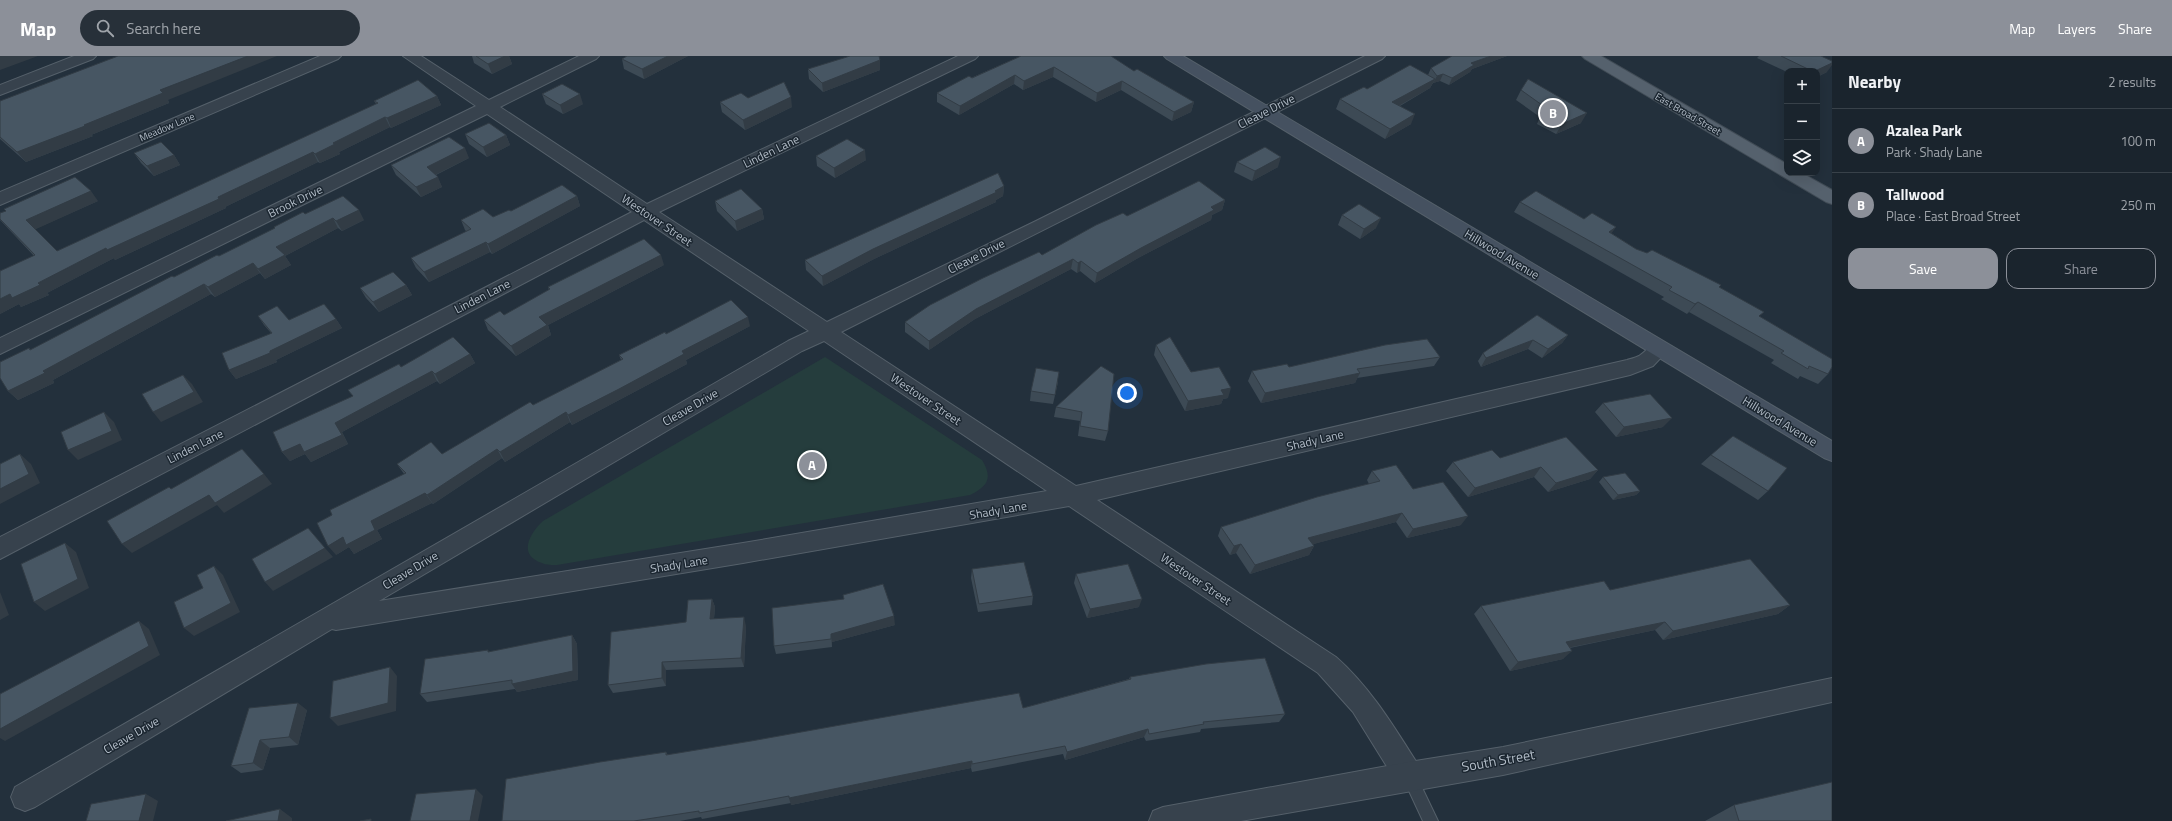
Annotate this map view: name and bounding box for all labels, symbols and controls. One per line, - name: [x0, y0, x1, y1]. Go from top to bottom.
- search box: [80, 10, 360, 46]
- text: Map: [20, 14, 56, 43]
- icon: search: [94, 17, 116, 39]
- text: Search here: [126, 17, 201, 40]
- text: Map: [2009, 18, 2035, 39]
- text: Layers: [2057, 18, 2096, 39]
- text: Share: [2118, 18, 2152, 39]
- map controls: [1784, 68, 1820, 176]
- button: +: [1784, 68, 1820, 104]
- text: Nearby: [1848, 69, 1901, 95]
- text: 2 results: [2108, 72, 2156, 92]
- street label: Cleave Drive: [1234, 88, 1298, 134]
- street label: East Broad Street: [1652, 89, 1724, 139]
- pin: B: [1540, 98, 1566, 128]
- button: −: [1784, 104, 1820, 140]
- street label: Meadow Lane: [137, 109, 197, 145]
- text: Azalea Park: [1886, 119, 1962, 142]
- street label: Linden Lane: [740, 129, 802, 173]
- text: A: [1857, 131, 1865, 151]
- text: 100 m: [2120, 131, 2156, 151]
- button: layers: [1784, 140, 1820, 176]
- text: Park · Shady Lane: [1886, 142, 1982, 162]
- street label: Brook Drive: [264, 180, 326, 222]
- text: Tallwood: [1886, 183, 1944, 206]
- street label: Westover Street: [618, 189, 697, 251]
- text: B: [1857, 195, 1865, 215]
- text: 250 m: [2120, 195, 2156, 215]
- text: Place · East Broad Street: [1886, 206, 2020, 226]
- street label: Hillwood Avenue: [1461, 224, 1543, 284]
- street label: Cleave Drive: [944, 233, 1008, 279]
- button: Save: [1848, 248, 1998, 289]
- button: Share: [2006, 248, 2156, 289]
- street label: Linden Lane: [451, 274, 513, 318]
- street label: Westover Street: [887, 368, 966, 430]
- street label: Cleave Drive: [658, 383, 722, 431]
- your location: [1117, 383, 1137, 403]
- street label: Hillwood Avenue: [1739, 391, 1821, 451]
- street label: Linden Lane: [164, 424, 226, 468]
- street label: Shady Lane: [1285, 424, 1345, 456]
- pin: A: [799, 450, 825, 480]
- street label: Shady Lane: [968, 496, 1028, 524]
- street label: Cleave Drive: [379, 546, 441, 594]
- street label: Westover Street: [1157, 548, 1236, 610]
- street label: Shady Lane: [649, 550, 709, 578]
- street label: Cleave Drive: [99, 711, 163, 759]
- street label: South Street: [1460, 743, 1536, 777]

